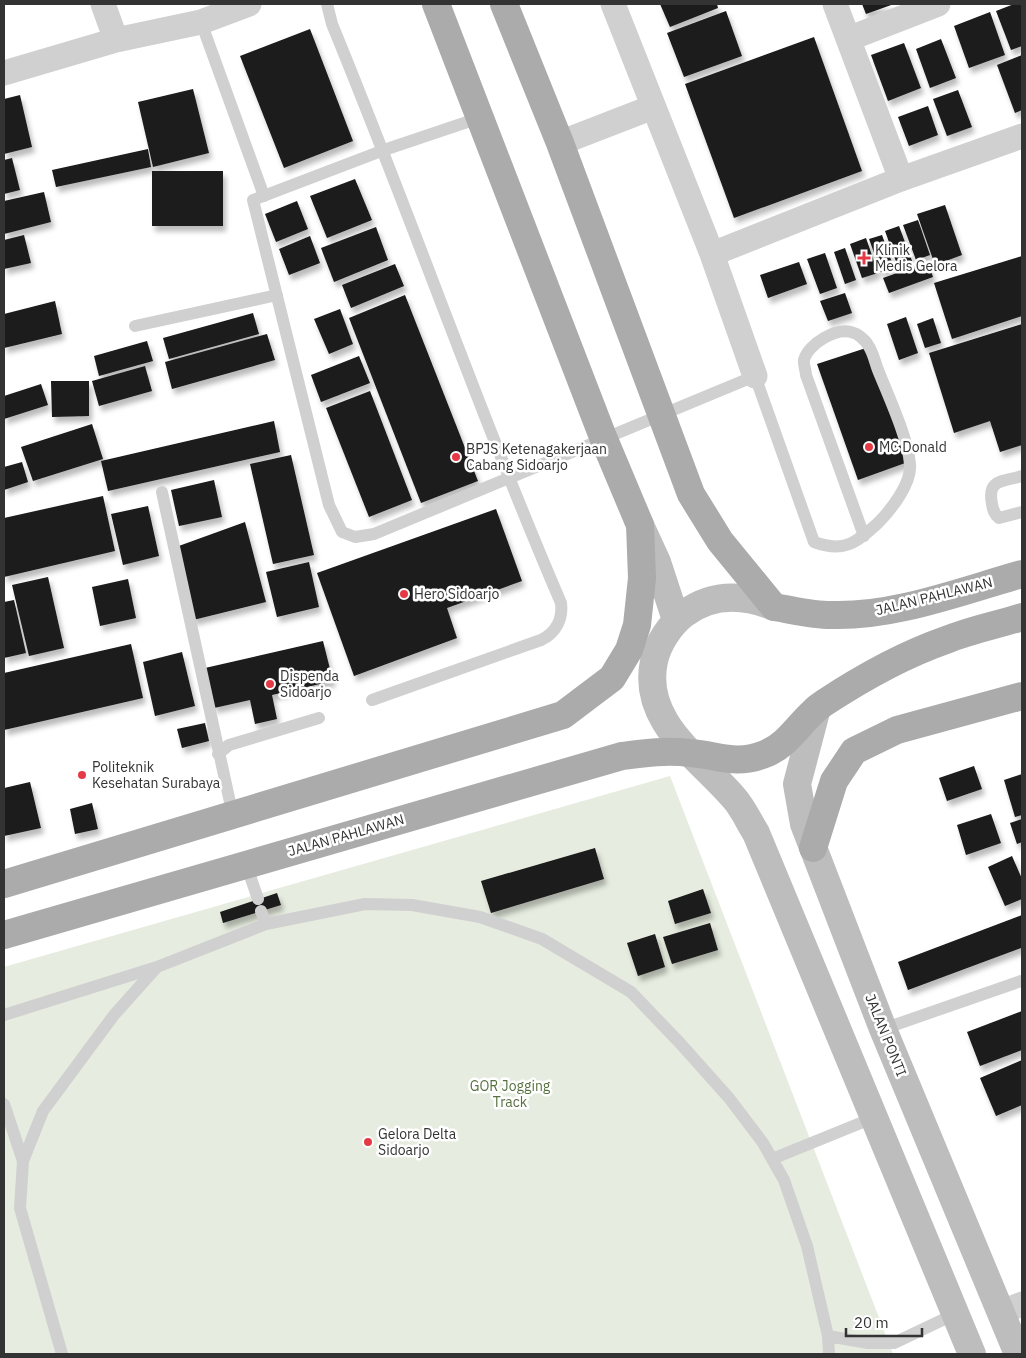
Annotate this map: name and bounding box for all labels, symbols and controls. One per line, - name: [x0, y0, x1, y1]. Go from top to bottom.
- place label: Klinik Medis Gelora: [875, 241, 958, 275]
- marker: Klinik Medis Gelora: [857, 251, 871, 265]
- place label: MC Donald: [879, 438, 947, 456]
- place label: BPJS Ketenagakerjaan Cabang Sidoarjo: [466, 440, 607, 474]
- marker: MC Donald: [863, 441, 875, 453]
- marker: BPJS Ketenagakerjaan Cabang Sidoarjo: [450, 451, 462, 463]
- street label: JALAN PAHLAWAN: [874, 573, 994, 619]
- place label: Hero Sidoarjo: [414, 585, 500, 603]
- marker: Hero Sidoarjo: [398, 588, 410, 600]
- place label: Dispenda Sidoarjo: [280, 667, 340, 701]
- marker: Dispenda Sidoarjo: [264, 678, 276, 690]
- place label: Politeknik Kesehatan Surabaya: [92, 758, 221, 792]
- marker: Politeknik Kesehatan Surabaya: [76, 769, 88, 781]
- street label: JALAN PAHLAWAN: [286, 810, 406, 860]
- street label: JALAN PONTI: [861, 991, 911, 1079]
- park label: GOR Jogging Track: [470, 1077, 551, 1111]
- place label: Gelora Delta Sidoarjo: [378, 1125, 457, 1159]
- marker: Gelora Delta Sidoarjo: [362, 1136, 374, 1148]
- scale bar: [846, 1306, 922, 1338]
- text: 20 m: [854, 1313, 889, 1332]

